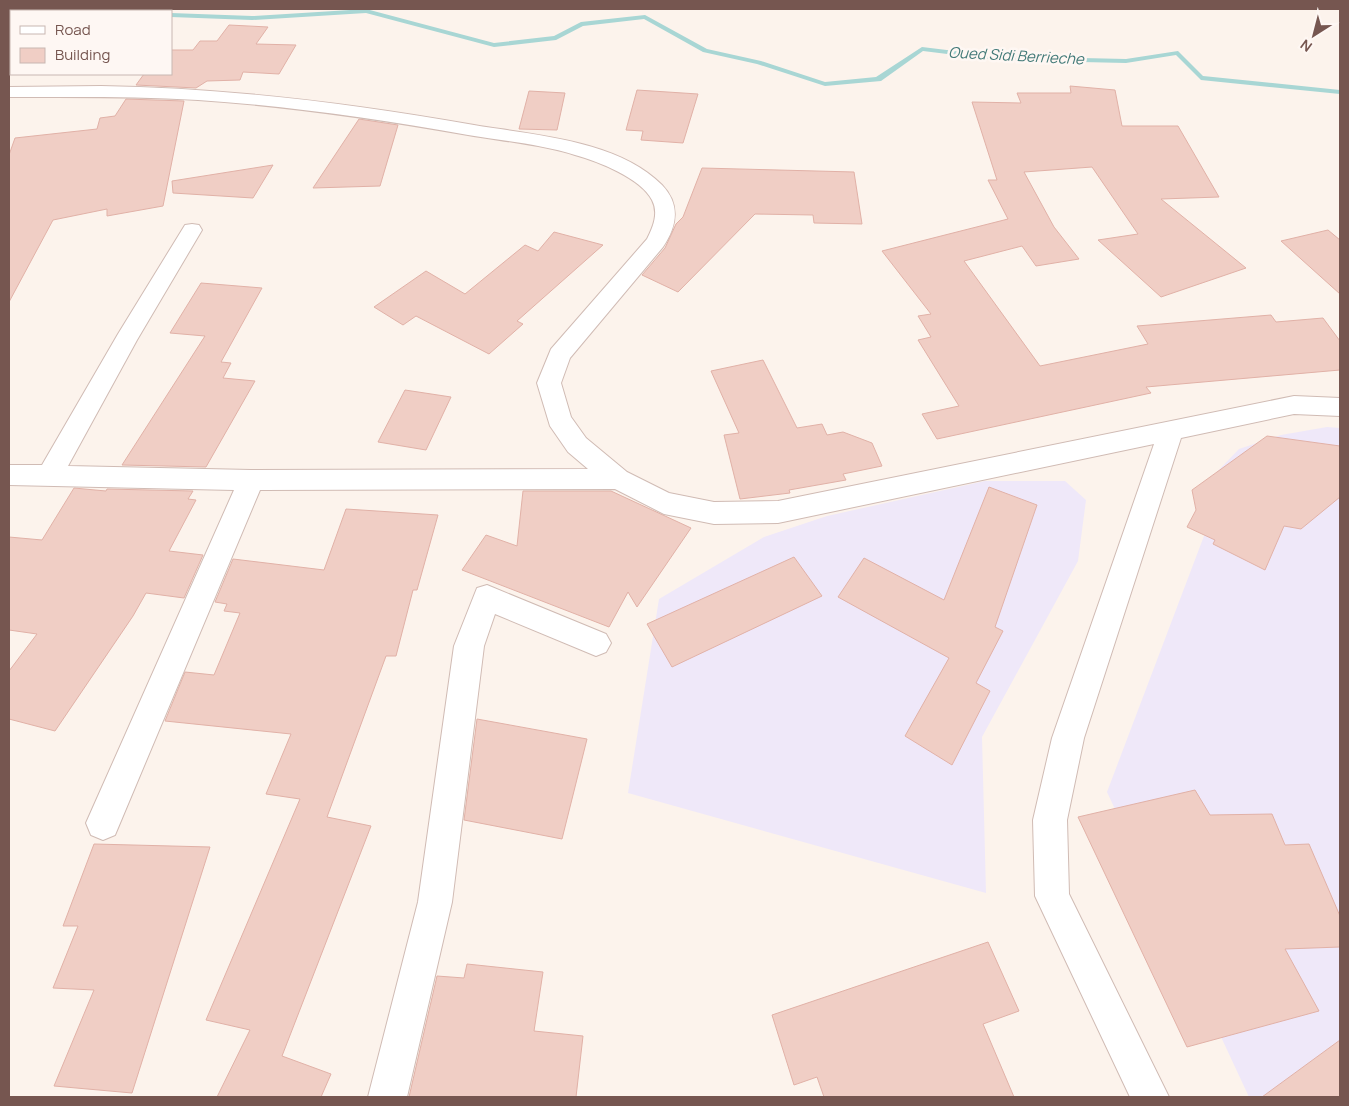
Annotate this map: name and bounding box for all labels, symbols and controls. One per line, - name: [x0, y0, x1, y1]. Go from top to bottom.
- legend: [10, 10, 172, 75]
- north arrow: [1289, 10, 1339, 60]
- text: Road: [55, 19, 91, 40]
- text: N: [1296, 35, 1316, 57]
- water label: Oued Sidi Berrieche: [948, 41, 1086, 70]
- text: Building: [55, 44, 110, 65]

